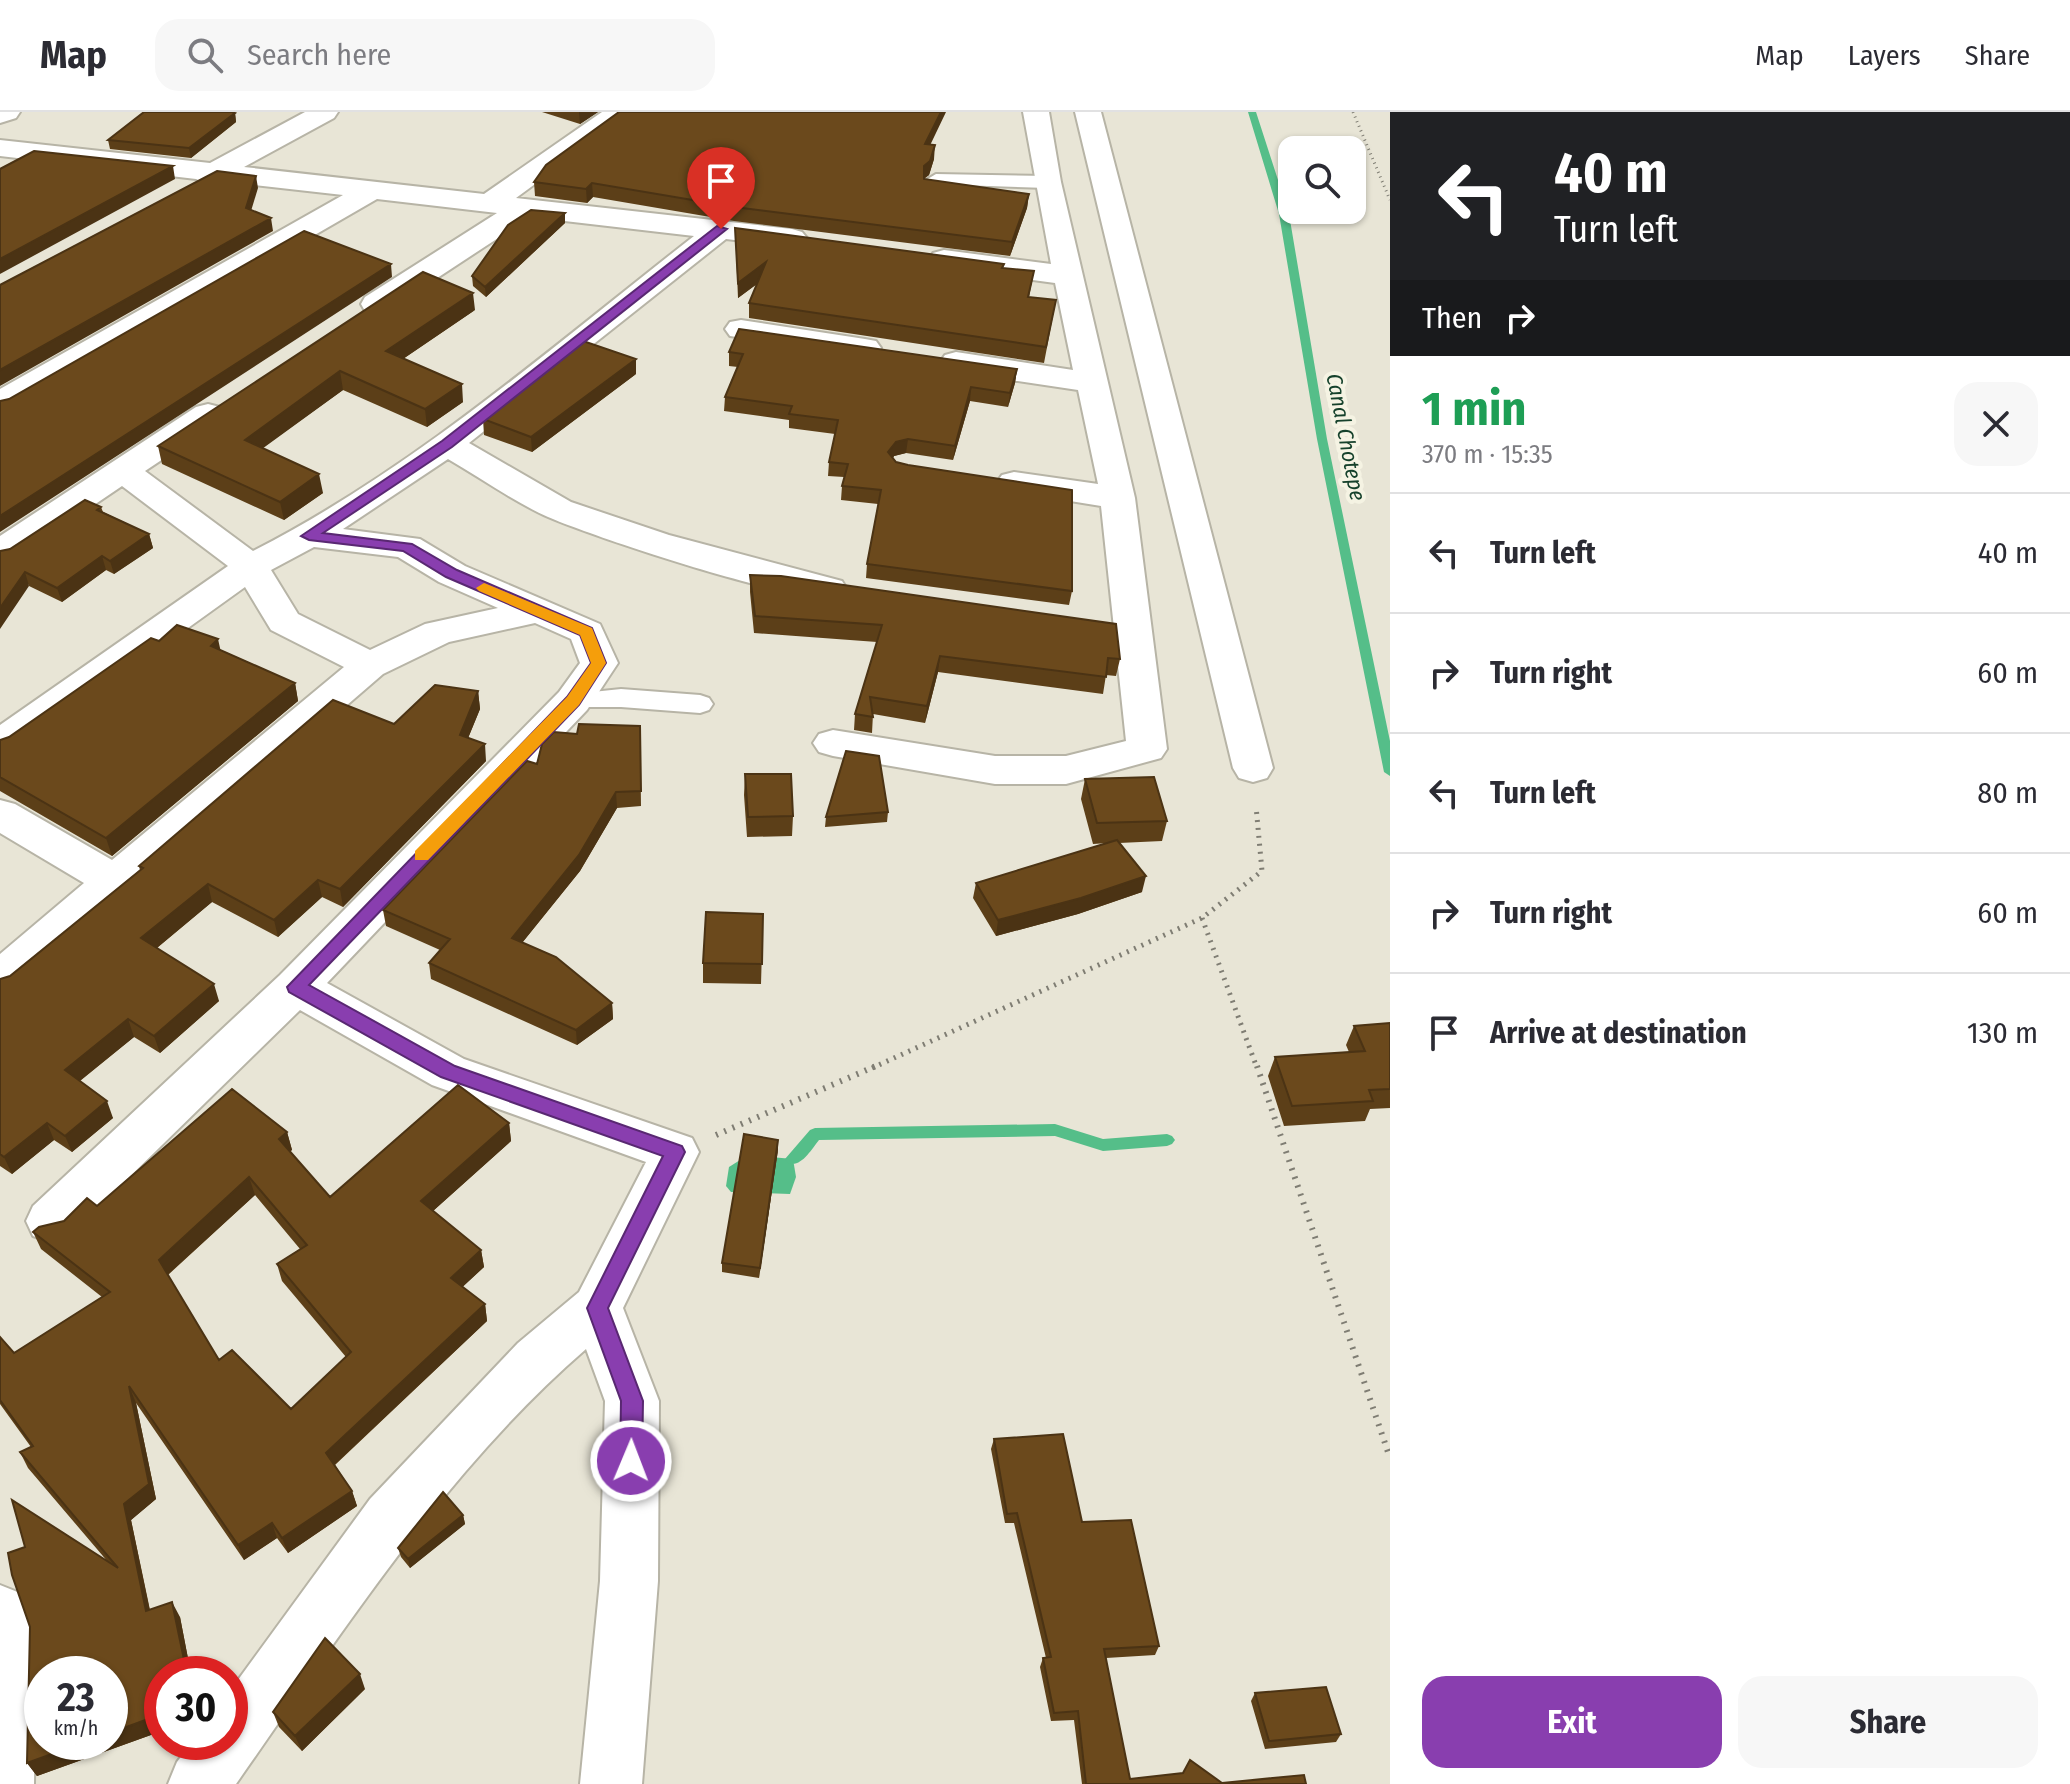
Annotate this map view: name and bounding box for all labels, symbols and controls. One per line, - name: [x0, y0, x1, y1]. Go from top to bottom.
- search box: [155, 19, 715, 91]
- text: Map: [40, 32, 107, 78]
- icon: search: [183, 33, 227, 77]
- text: Search here: [247, 37, 391, 73]
- text: Map: [1755, 39, 1804, 72]
- text: Layers: [1848, 39, 1921, 72]
- text: Share: [1965, 39, 2030, 72]
- map controls: [1278, 136, 1366, 224]
- button: search: [1278, 136, 1366, 224]
- text: 40 m: [1554, 140, 1668, 207]
- icon: left: [1422, 144, 1526, 248]
- pin: [687, 147, 755, 229]
- icon: arrive: [699, 159, 743, 203]
- text: Turn left: [1554, 208, 1678, 252]
- icon: right: [1498, 296, 1542, 340]
- text: Then: [1422, 300, 1482, 336]
- water label: Canal Chotepe: [1320, 371, 1372, 503]
- text: 1 min: [1422, 380, 1527, 438]
- button: close: [1954, 382, 2038, 466]
- text: 370 m · 15:35: [1422, 439, 1553, 470]
- icon: left: [1422, 531, 1466, 575]
- text: Turn left: [1490, 535, 1596, 571]
- text: 40 m: [1978, 535, 2038, 571]
- icon: right: [1422, 651, 1466, 695]
- text: Turn right: [1490, 655, 1612, 691]
- text: 60 m: [1977, 655, 2038, 691]
- icon: left: [1422, 771, 1466, 815]
- text: Turn left: [1490, 775, 1596, 811]
- text: 80 m: [1977, 775, 2038, 811]
- icon: right: [1422, 891, 1466, 935]
- text: Turn right: [1490, 895, 1612, 931]
- text: 60 m: [1977, 895, 2038, 931]
- icon: arrive: [1422, 1011, 1466, 1055]
- text: Arrive at destination: [1490, 1015, 1747, 1051]
- text: 130 m: [1967, 1015, 2038, 1051]
- position arrow: [589, 1419, 673, 1503]
- speed limit sign: 30: [144, 1656, 248, 1760]
- text: 23: [57, 1674, 95, 1722]
- button: Exit: [1422, 1676, 1722, 1768]
- button: Share: [1738, 1676, 2038, 1768]
- text: km/h: [54, 1716, 98, 1740]

